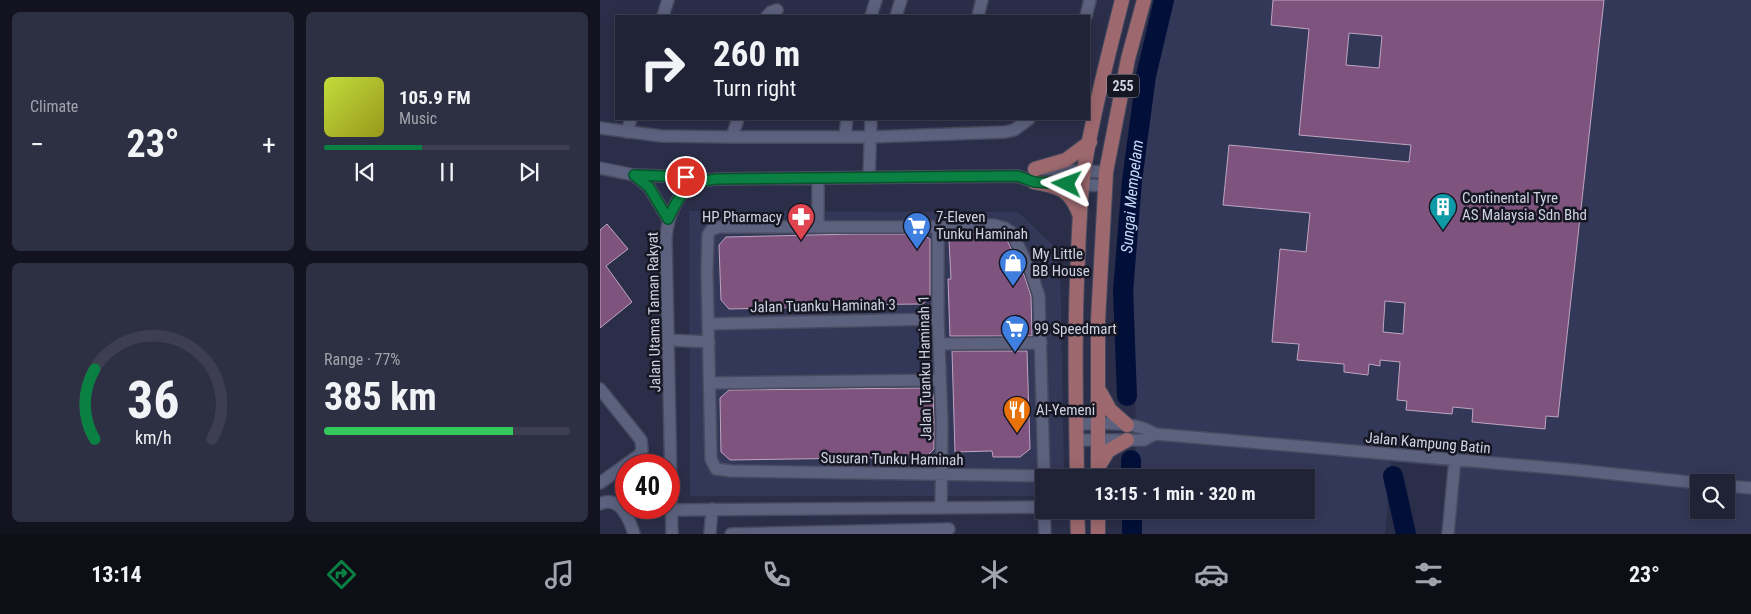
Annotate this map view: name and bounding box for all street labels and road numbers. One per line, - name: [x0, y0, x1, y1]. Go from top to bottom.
- road number: 255: [1107, 74, 1139, 98]
- street label: Jalan Utama Taman Rakyat: [644, 232, 664, 392]
- street label: Jalan Tuanku Haminah 1: [915, 295, 935, 441]
- street label: Jalan Tuanku Haminah 3: [750, 296, 896, 316]
- street label: Jalan Kampung Batin: [1365, 429, 1491, 457]
- street label: Susuran Tunku Haminah: [820, 449, 964, 469]

